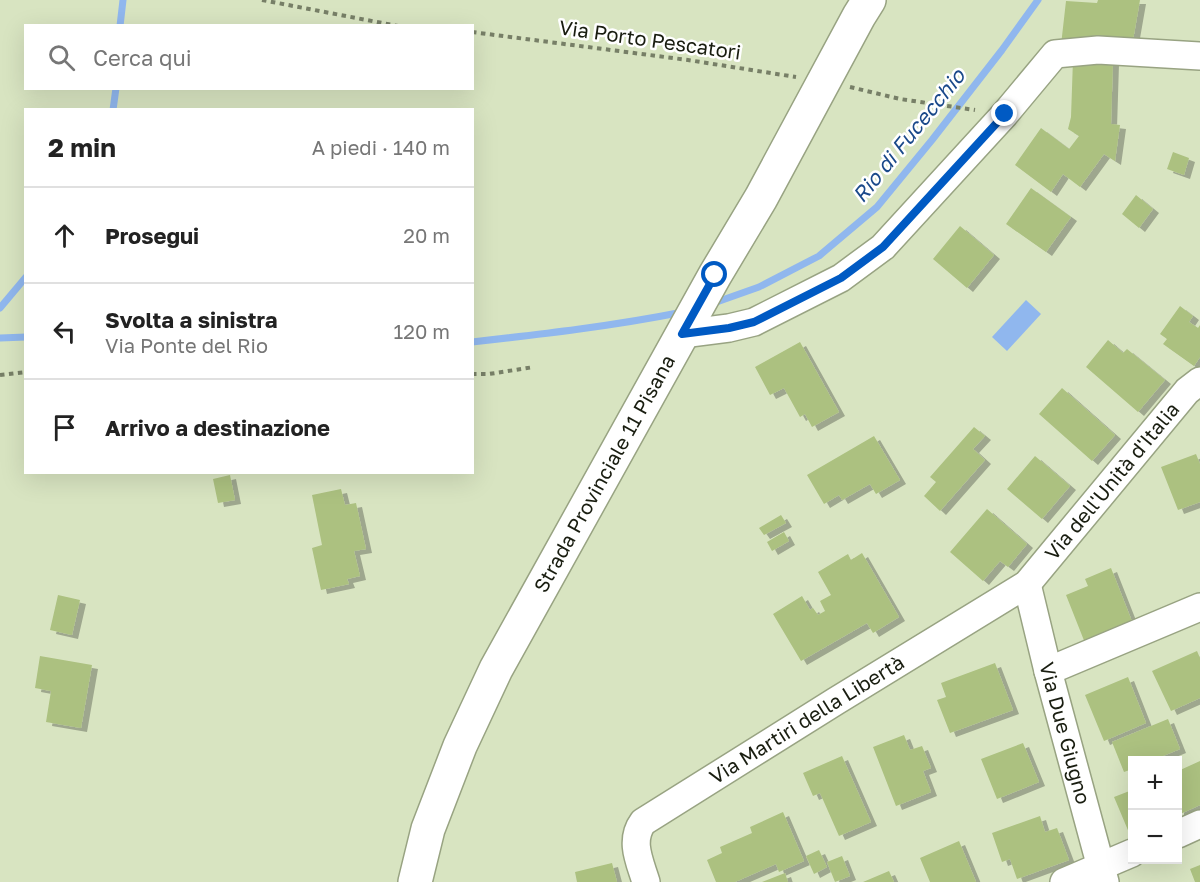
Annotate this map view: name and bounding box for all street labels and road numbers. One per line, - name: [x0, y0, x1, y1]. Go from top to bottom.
- street label: Via Porto Pescatori: [558, 14, 743, 64]
- street label: Strada Provinciale 11 Pisana: [528, 350, 679, 596]
- street label: Via dell'Unità d'Italia: [1039, 397, 1184, 564]
- street label: Via Martiri della Libertà: [705, 649, 908, 788]
- street label: Via Due Giugno: [1035, 660, 1096, 807]

